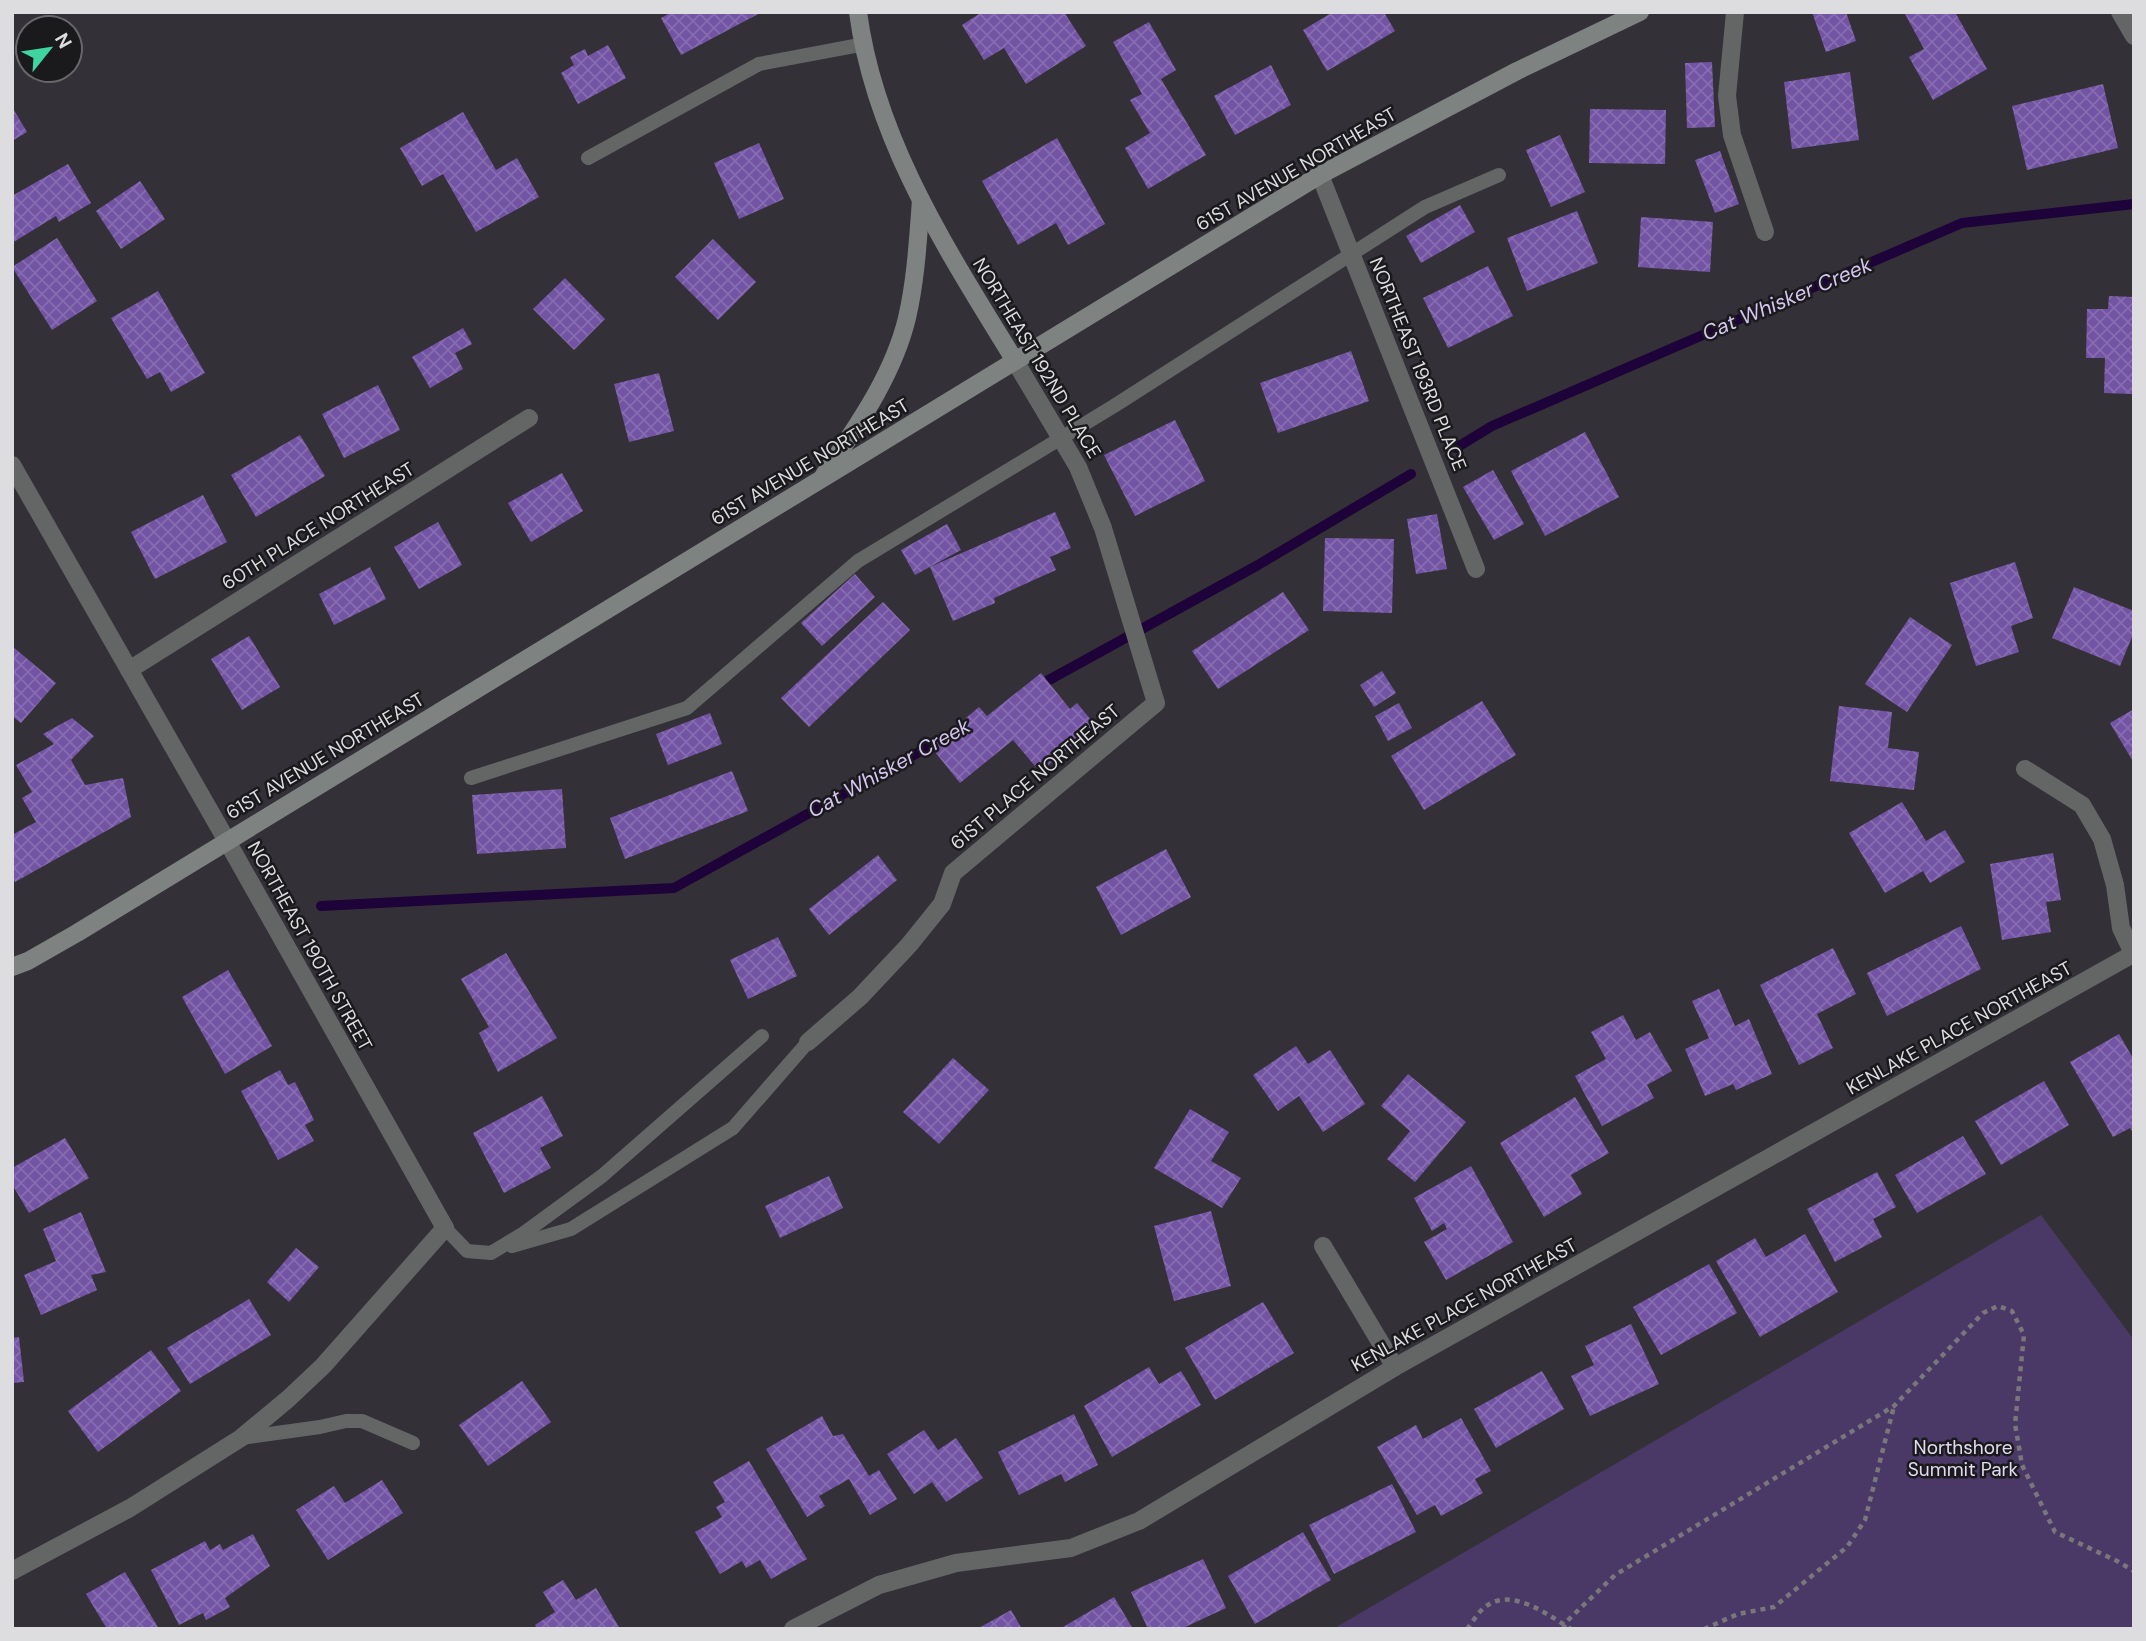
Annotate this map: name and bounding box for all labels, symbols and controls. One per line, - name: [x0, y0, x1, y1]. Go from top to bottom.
- north arrow: [14, 14, 84, 84]
- text: N: [49, 28, 78, 53]
- street label: 61ST AVENUE NORTHEAST: [1191, 101, 1401, 237]
- water label: Cat Whisker Creek: [1698, 250, 1876, 347]
- street label: NORTHEAST 192ND PLACE: [967, 253, 1107, 463]
- street label: NORTHEAST 193RD PLACE: [1364, 254, 1472, 474]
- street label: 61ST AVENUE NORTHEAST: [706, 393, 914, 531]
- street label: 60TH PLACE NORTHEAST: [217, 456, 419, 596]
- street label: 61ST AVENUE NORTHEAST: [221, 687, 429, 825]
- street label: 61ST PLACE NORTHEAST: [945, 698, 1125, 855]
- water label: Cat Whisker Creek: [803, 712, 976, 824]
- street label: NORTHEAST 190TH STREET: [242, 837, 378, 1056]
- street label: KENLAKE PLACE NORTHEAST: [1842, 955, 2077, 1101]
- street label: KENLAKE PLACE NORTHEAST: [1347, 1232, 1582, 1378]
- park label: Northshore Summit Park: [1908, 1435, 2019, 1482]

